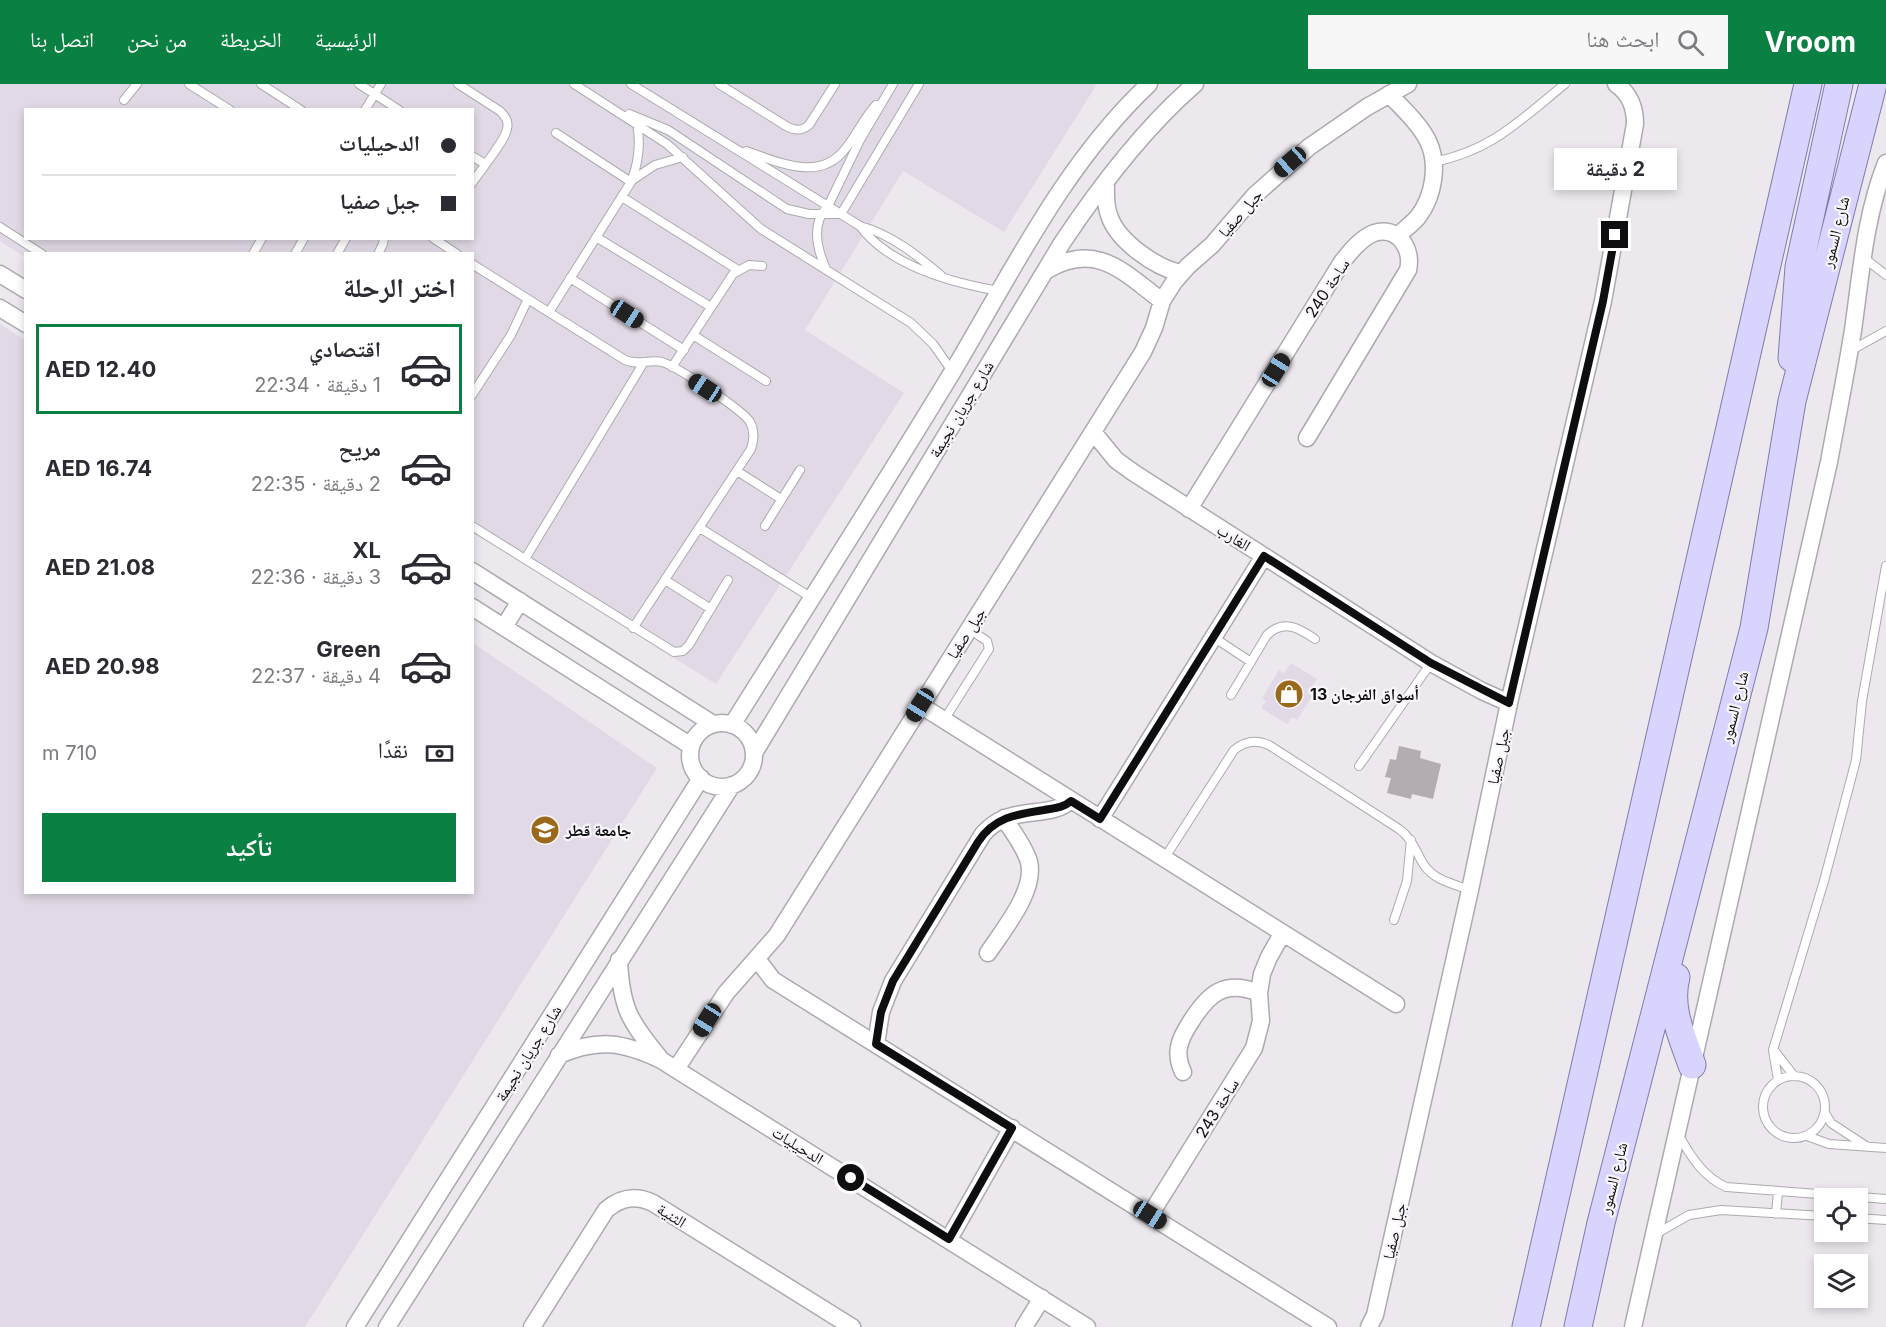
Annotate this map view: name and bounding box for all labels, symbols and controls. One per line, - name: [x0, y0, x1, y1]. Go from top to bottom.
- search box: [1308, 15, 1728, 69]
- text: Vroom: [1764, 25, 1856, 59]
- text: ابحث هنا: [1586, 26, 1659, 52]
- icon: search: [1674, 26, 1707, 59]
- text: اتصل بنا: [30, 27, 94, 52]
- text: من نحن: [127, 27, 187, 52]
- text: الخريطة: [220, 27, 282, 52]
- text: الرئيسية: [315, 27, 377, 52]
- text: الدحيليات: [339, 130, 420, 156]
- car: [1271, 143, 1309, 181]
- callout: 2 دقيقة: [1554, 148, 1676, 190]
- text: 2 دقيقة: [1586, 157, 1645, 181]
- street label: جبل صفيا: [1214, 185, 1267, 242]
- text: جبل صفيا: [340, 188, 420, 214]
- street label: شارع السمور: [1816, 194, 1855, 271]
- route end: [1601, 221, 1628, 248]
- street label: ساحة 240: [1301, 255, 1353, 321]
- text: اختر الرحلة: [343, 271, 456, 304]
- car: [607, 297, 647, 331]
- text: اقتصادي: [309, 336, 381, 362]
- icon: car: [399, 342, 453, 396]
- car: [1259, 350, 1293, 390]
- text: AED 12.40: [45, 356, 156, 382]
- street label: شارع جريان نجيمة: [924, 357, 999, 462]
- car: [685, 371, 725, 405]
- text: 1 دقيقة · 22:34: [254, 373, 381, 397]
- text: مريح: [338, 435, 381, 461]
- icon: car: [399, 441, 453, 495]
- text: AED 16.74: [45, 455, 152, 481]
- text: 2 دقيقة · 22:35: [251, 472, 381, 496]
- street label: الغارب: [1213, 519, 1255, 555]
- text: XL: [352, 537, 381, 563]
- icon: car: [399, 540, 453, 594]
- text: AED 21.08: [45, 554, 155, 580]
- text: 3 دقيقة · 22:36: [250, 565, 381, 589]
- street label: جبل صفيا: [942, 603, 991, 663]
- text: Green: [316, 636, 381, 662]
- icon: car: [399, 639, 453, 693]
- text: AED 20.98: [45, 653, 160, 679]
- text: 4 دقيقة · 22:37: [251, 664, 381, 688]
- street label: شارع السمور: [1715, 669, 1754, 746]
- shop icon: أسواق الفرجان 13: [1273, 678, 1305, 710]
- place label: أسواق الفرجان 13: [1310, 684, 1419, 704]
- car: [903, 685, 937, 725]
- street label: جبل صفيا: [1482, 726, 1515, 786]
- text: نقدًا: [378, 737, 408, 763]
- icon: cash: [423, 737, 456, 770]
- text: 710 m: [42, 741, 97, 765]
- button: تأكيد: [42, 813, 456, 882]
- school or university icon: جامعة قطر: [529, 814, 561, 846]
- place label: جامعة قطر: [565, 820, 631, 840]
- car: [690, 1000, 724, 1040]
- street label: شارع جريان نجيمة: [490, 1001, 566, 1105]
- street label: ساحة 243: [1191, 1075, 1243, 1141]
- street label: الدحيليات: [769, 1121, 827, 1169]
- street label: شارع السمور: [1594, 1140, 1633, 1217]
- route start: [837, 1164, 864, 1191]
- map controls: [1814, 1188, 1868, 1308]
- button: locate: [1814, 1188, 1868, 1242]
- street label: الثنية: [654, 1198, 690, 1232]
- car: [1130, 1198, 1170, 1232]
- street label: جبل صفيا: [1378, 1201, 1411, 1261]
- button: layers: [1814, 1254, 1868, 1308]

